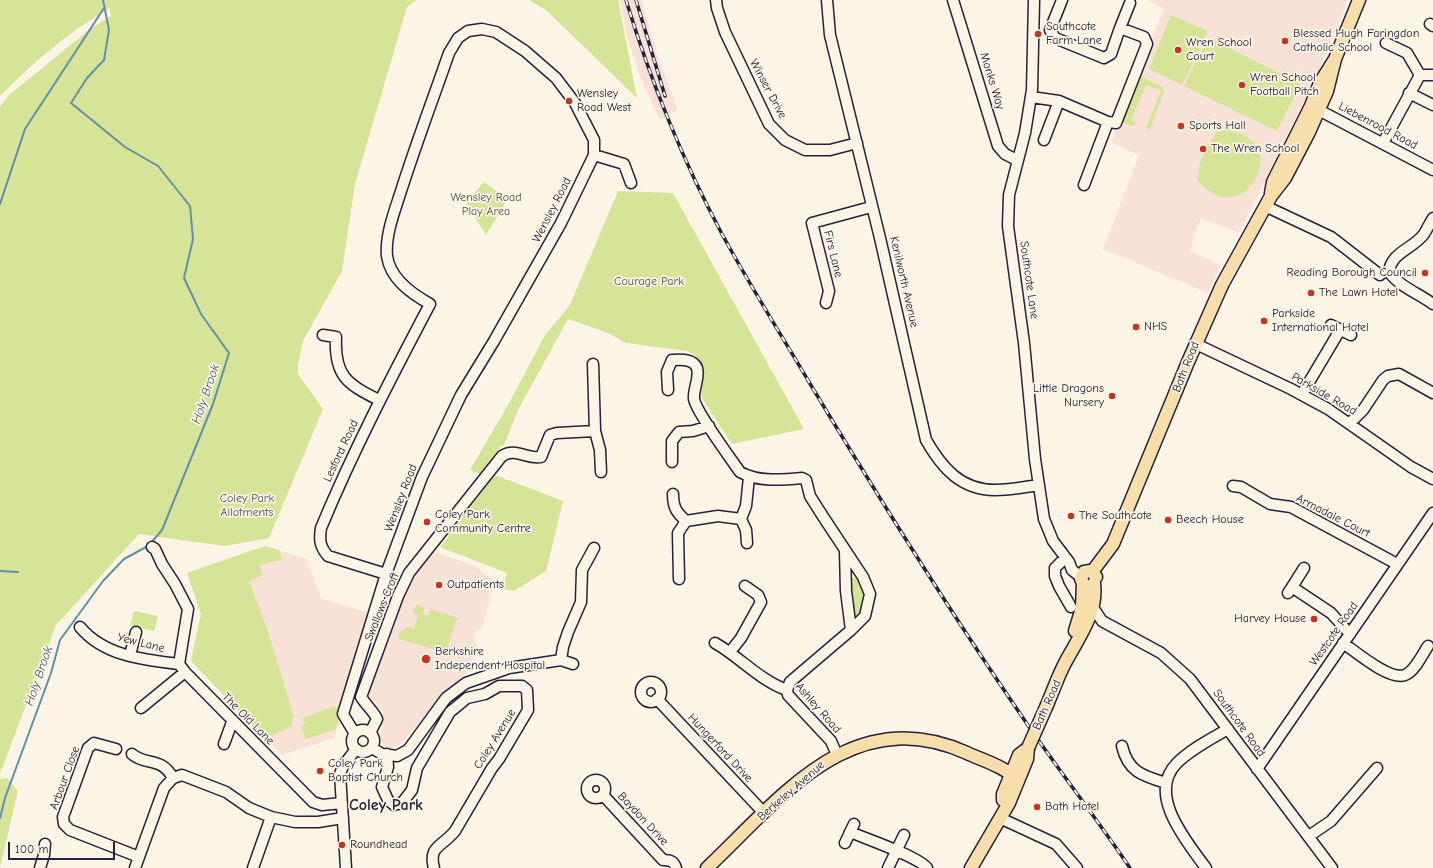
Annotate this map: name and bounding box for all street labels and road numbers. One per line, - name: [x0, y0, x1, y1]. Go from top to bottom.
- street label: Monks Way: [976, 51, 1008, 111]
- street label: Winser Drive: [746, 57, 790, 121]
- street label: Liebenrood Road: [1336, 99, 1420, 153]
- street label: Wensley Road: [529, 175, 575, 245]
- street label: Firs Lane: [820, 229, 846, 279]
- street label: Kenilworth Avenue: [887, 235, 921, 329]
- street label: Southcote Lane: [1016, 240, 1042, 320]
- street label: Bath Road: [1169, 340, 1203, 394]
- street label: Parkside Road: [1289, 370, 1359, 418]
- street label: Lesford Road: [320, 418, 362, 484]
- street label: Wensley Road: [382, 462, 420, 534]
- street label: Armadale Court: [1294, 491, 1372, 541]
- street label: Swallows Croft: [362, 571, 402, 643]
- street label: Westcote Road: [1307, 599, 1361, 669]
- street label: Yew Lane: [116, 630, 166, 656]
- street label: Bath Road: [1030, 678, 1064, 732]
- street label: Ashley Road: [792, 680, 844, 736]
- street label: Southcote Road: [1210, 686, 1268, 760]
- street label: The Old Lane: [219, 690, 277, 748]
- street label: Coley Avenue: [471, 706, 519, 772]
- street label: Hungerford Drive: [685, 711, 755, 785]
- street label: Arbour Close: [47, 744, 83, 812]
- street label: Berkeley Avenue: [754, 758, 828, 824]
- street label: Baydon Drive: [615, 789, 671, 849]

